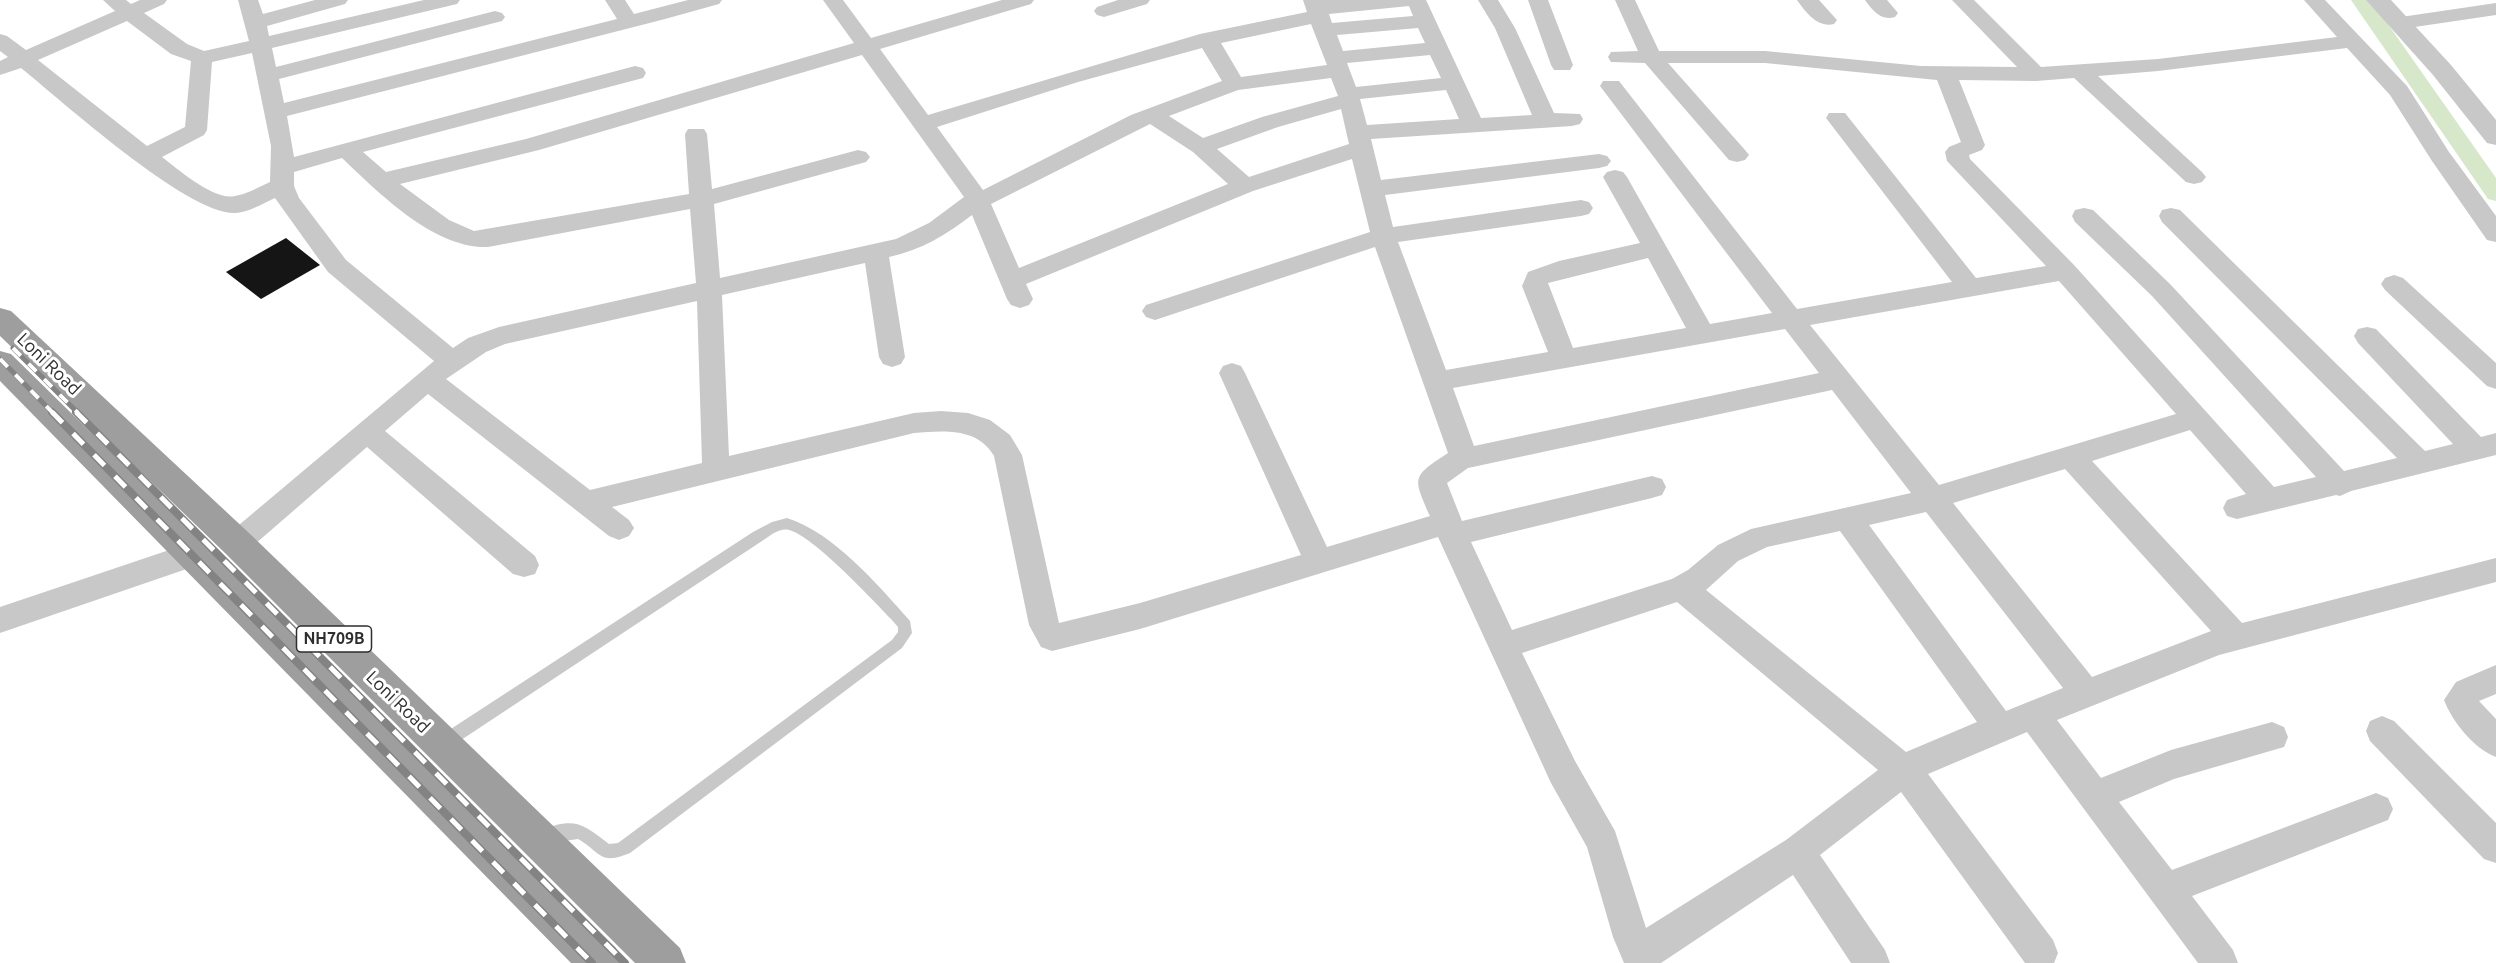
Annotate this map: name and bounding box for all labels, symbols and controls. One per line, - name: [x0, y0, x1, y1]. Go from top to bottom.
- street label: Loni Road: [13, 328, 85, 400]
- road number: NH709B: [296, 626, 372, 652]
- street label: Loni Road: [362, 666, 434, 738]

